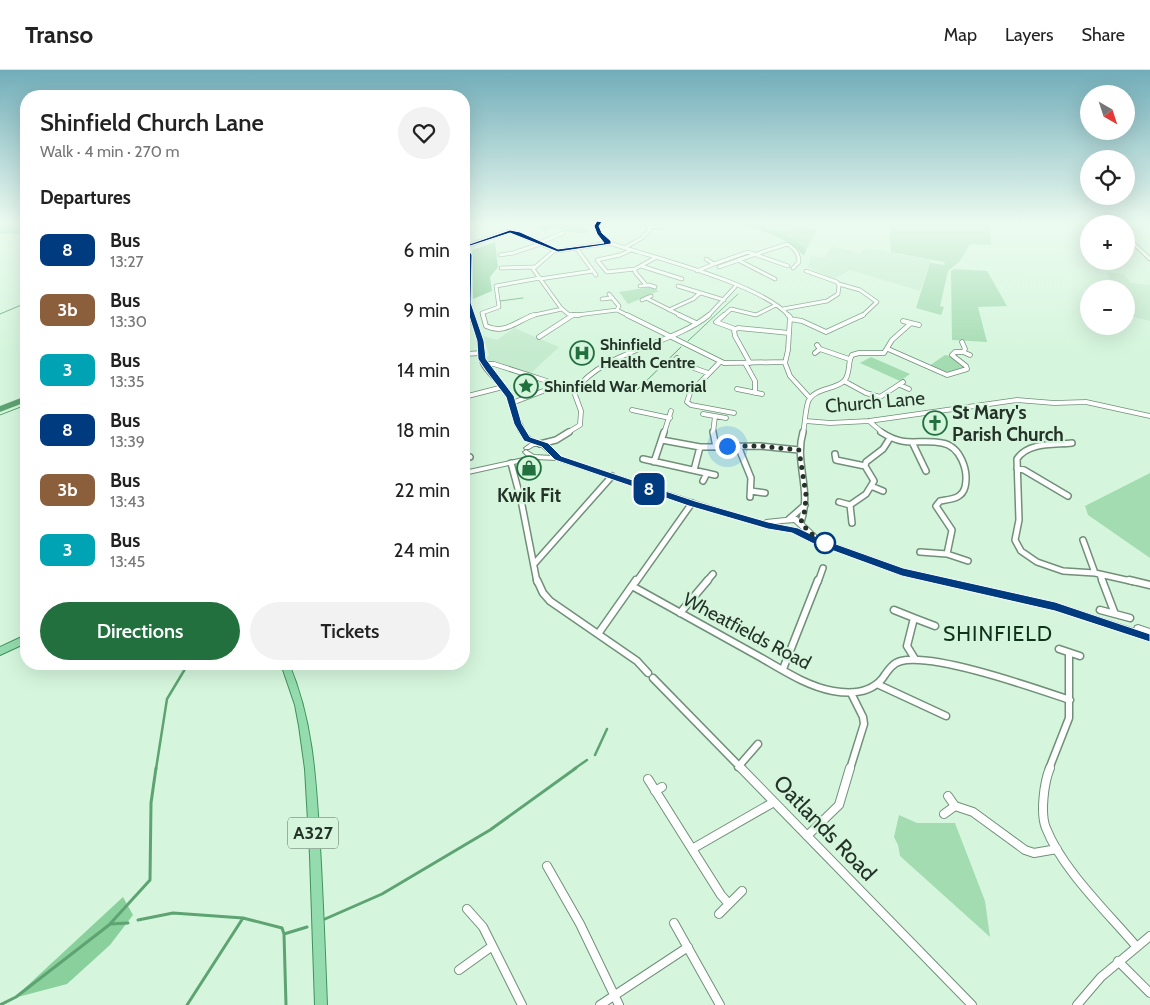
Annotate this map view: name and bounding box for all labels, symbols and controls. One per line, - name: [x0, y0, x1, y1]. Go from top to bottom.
- text: Transo: [25, 20, 93, 49]
- text: Map: [944, 24, 977, 46]
- text: Layers: [1005, 24, 1054, 46]
- text: Share: [1082, 24, 1125, 46]
- north arrow: [1080, 85, 1135, 140]
- map controls: [1080, 85, 1135, 335]
- button: heart: [398, 107, 450, 159]
- text: Shinfield Church Lane: [40, 108, 264, 137]
- text: Walk · 4 min · 270 m: [40, 142, 179, 161]
- button: locate: [1080, 150, 1135, 205]
- text: Departures: [40, 186, 131, 209]
- button: +: [1080, 215, 1135, 270]
- text: Bus: [110, 229, 140, 252]
- text: 8: [62, 239, 73, 261]
- text: 6 min: [404, 239, 450, 262]
- text: 13:27: [110, 252, 144, 271]
- button: −: [1080, 280, 1135, 335]
- text: Bus: [110, 289, 140, 312]
- text: 3b: [58, 299, 77, 321]
- text: 9 min: [404, 299, 450, 322]
- text: 13:30: [110, 312, 147, 331]
- place label: Shinfield Health Centre: [600, 335, 695, 372]
- hospital icon: Shinfield Health Centre: [569, 340, 595, 366]
- text: Bus: [110, 349, 140, 372]
- text: 3: [63, 359, 72, 381]
- text: 14 min: [397, 359, 450, 382]
- text: 13:35: [110, 372, 145, 391]
- place icon: Shinfield War Memorial: [513, 373, 539, 399]
- place label: Shinfield War Memorial: [544, 377, 707, 396]
- street label: Church Lane: [824, 386, 926, 418]
- place label: St Mary's Parish Church: [952, 401, 1064, 446]
- text: Bus: [110, 409, 140, 432]
- church icon: St Mary's Parish Church: [922, 410, 948, 436]
- text: 8: [62, 419, 73, 441]
- text: 18 min: [397, 419, 450, 442]
- text: 13:39: [110, 432, 145, 451]
- your location: [715, 434, 740, 459]
- shop icon: Kwik Fit: [516, 455, 542, 481]
- text: Bus: [110, 469, 140, 492]
- line badge: 8: [633, 473, 665, 505]
- text: 8: [644, 478, 654, 500]
- text: 3b: [58, 479, 77, 501]
- text: 22 min: [395, 479, 450, 502]
- place label: Kwik Fit: [497, 484, 561, 507]
- text: 13:43: [110, 492, 145, 511]
- text: Bus: [110, 529, 140, 552]
- unlabelled marker: [814, 532, 836, 554]
- text: 3: [63, 539, 72, 561]
- text: 24 min: [393, 539, 450, 562]
- text: 13:45: [110, 552, 145, 571]
- street label: Wheatfields Road: [679, 588, 815, 674]
- button: Directions: [40, 602, 240, 660]
- button: Tickets: [250, 602, 450, 660]
- district label: SHINFIELD: [943, 621, 1053, 646]
- street label: Oatlands Road: [768, 770, 882, 886]
- road number: A327: [288, 818, 338, 848]

